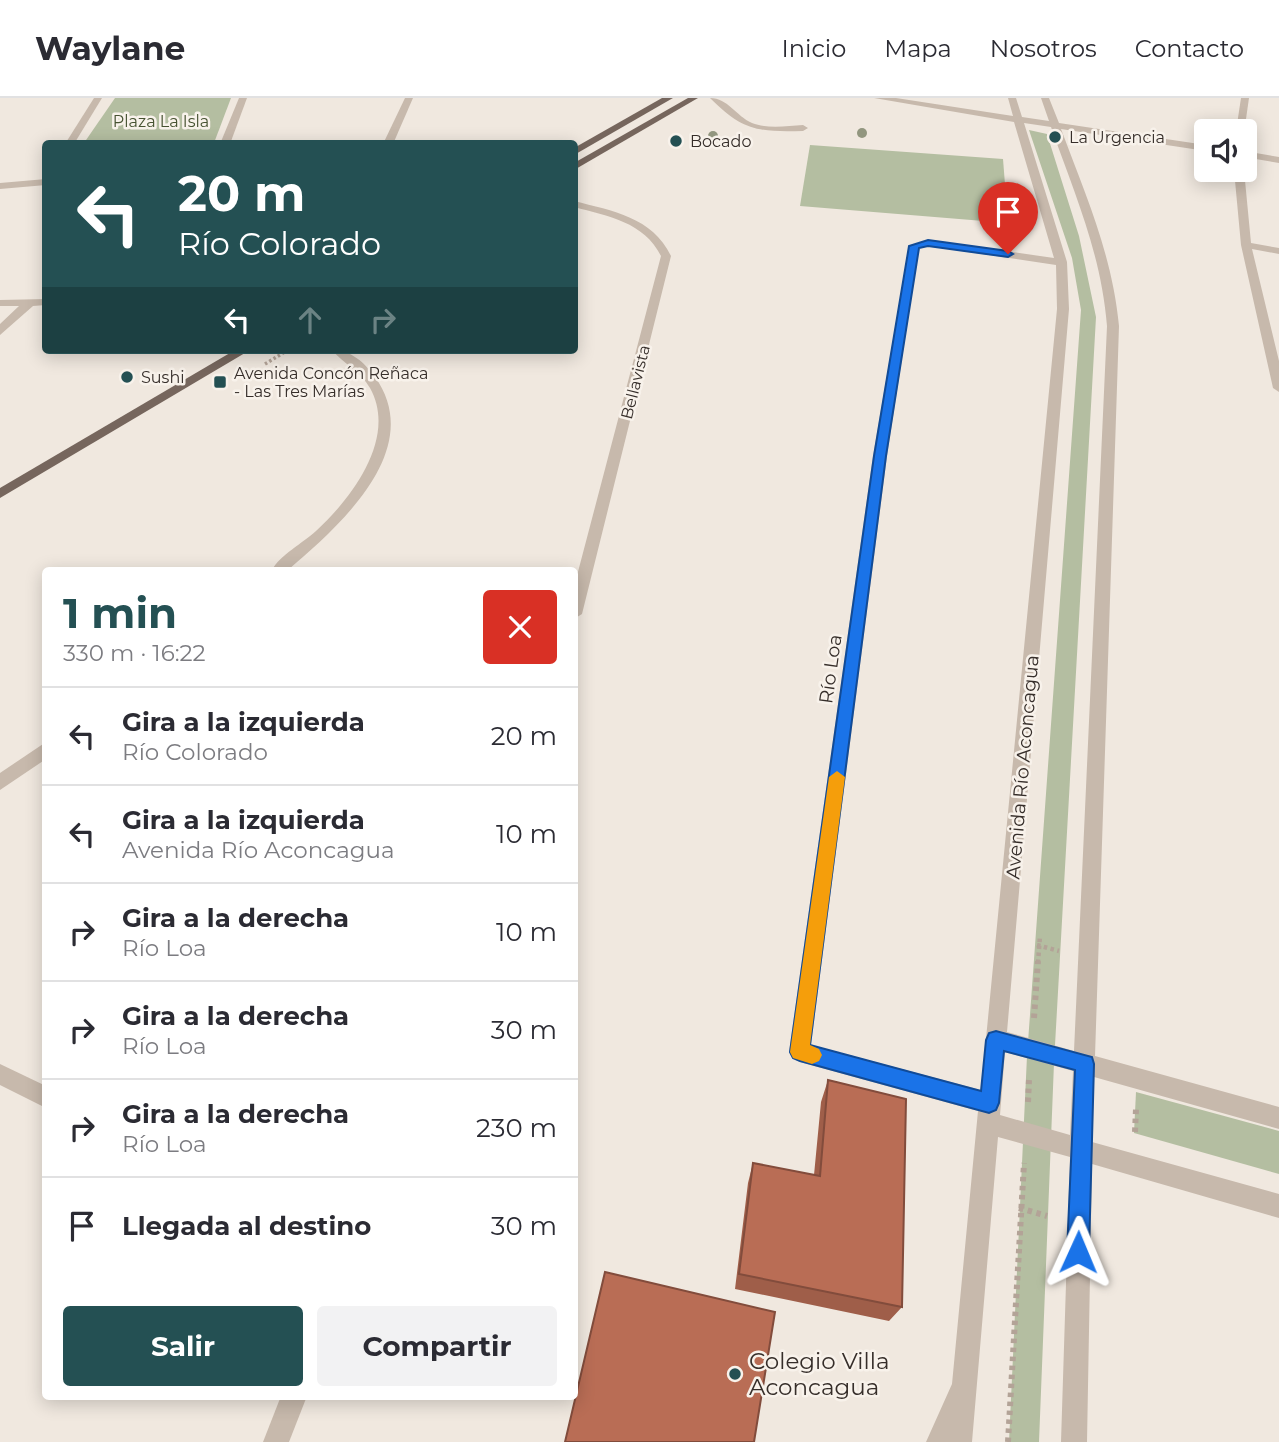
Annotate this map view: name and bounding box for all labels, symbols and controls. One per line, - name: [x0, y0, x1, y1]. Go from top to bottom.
- text: Waylane: [35, 28, 185, 68]
- text: Inicio: [781, 34, 846, 63]
- text: Mapa: [884, 34, 952, 63]
- text: Nosotros: [990, 34, 1097, 63]
- text: Contacto: [1135, 34, 1244, 63]
- park label: Plaza La Isla: [113, 112, 209, 131]
- map controls: [1194, 119, 1257, 182]
- button: sound: [1194, 119, 1257, 182]
- place label: La Urgencia: [1069, 128, 1165, 147]
- marker: La Urgencia: [1047, 129, 1063, 145]
- place label: Bocado: [690, 132, 751, 151]
- marker: Bocado: [668, 133, 684, 149]
- text: 20 m: [178, 164, 305, 223]
- icon: left: [63, 168, 154, 259]
- pin: [978, 182, 1038, 254]
- icon: arrive: [989, 193, 1027, 231]
- text: Río Colorado: [178, 224, 381, 263]
- icon: left: [218, 301, 256, 339]
- icon: ahead: [291, 301, 329, 339]
- icon: right: [364, 301, 402, 339]
- street label: Bellavista: [617, 343, 654, 421]
- place label: Avenida Concón Reñaca - Las Tres Marías: [234, 364, 428, 401]
- place label: Sushi: [141, 368, 185, 387]
- marker: Sushi: [119, 369, 135, 385]
- marker: Avenida Concón Reñaca - Las Tres Marías: [212, 374, 228, 390]
- text: 1 min: [63, 587, 177, 639]
- button: close: [483, 590, 557, 664]
- street label: Río Loa: [814, 633, 847, 705]
- text: 330 m · 16:22: [63, 639, 206, 667]
- street label: Avenida Río Aconcagua: [1001, 654, 1044, 880]
- text: Gira a la izquierda: [122, 706, 365, 738]
- icon: left: [63, 717, 101, 755]
- text: 20 m: [491, 720, 557, 752]
- text: Río Colorado: [122, 738, 268, 766]
- text: Gira a la izquierda: [122, 804, 365, 836]
- icon: left: [63, 815, 101, 853]
- text: 10 m: [496, 818, 557, 850]
- text: Avenida Río Aconcagua: [122, 836, 394, 864]
- text: Gira a la derecha: [122, 902, 349, 934]
- icon: right: [63, 913, 101, 951]
- text: 10 m: [496, 916, 557, 948]
- text: Río Loa: [122, 934, 207, 962]
- text: Gira a la derecha: [122, 1000, 349, 1032]
- icon: right: [63, 1011, 101, 1049]
- text: 30 m: [491, 1014, 557, 1046]
- text: Río Loa: [122, 1032, 207, 1060]
- text: Gira a la derecha: [122, 1098, 349, 1130]
- icon: right: [63, 1109, 101, 1147]
- text: 230 m: [476, 1112, 557, 1144]
- text: Río Loa: [122, 1130, 207, 1158]
- icon: arrive: [63, 1207, 101, 1245]
- text: Llegada al destino: [122, 1210, 371, 1242]
- text: 30 m: [491, 1210, 557, 1242]
- position arrow: [1041, 1215, 1115, 1289]
- button: Salir: [63, 1306, 303, 1386]
- button: Compartir: [317, 1306, 557, 1386]
- place label: Colegio Villa Aconcagua: [749, 1347, 889, 1401]
- marker: Colegio Villa Aconcagua: [727, 1366, 743, 1382]

